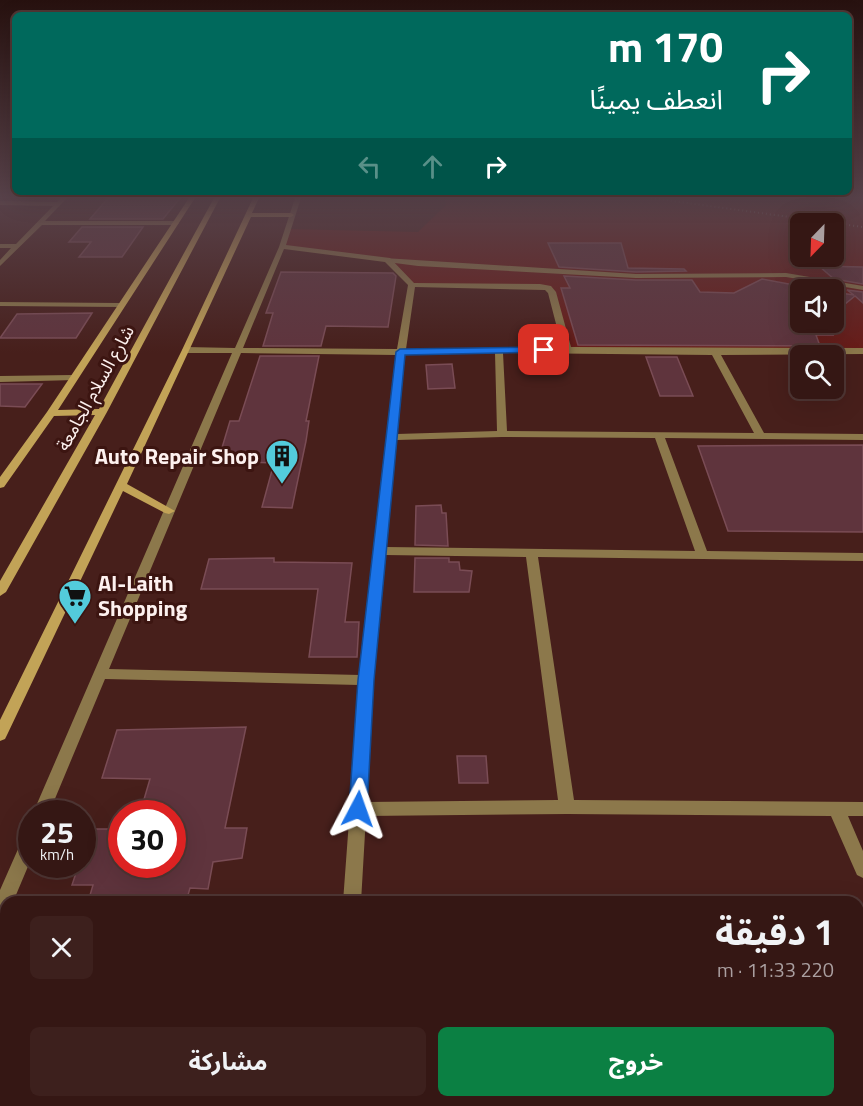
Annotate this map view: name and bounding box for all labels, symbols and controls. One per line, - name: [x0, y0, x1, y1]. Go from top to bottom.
- text: 170 m: [608, 14, 723, 78]
- icon: right: [744, 36, 822, 114]
- text: انعطف يمينًا: [590, 78, 723, 119]
- icon: left: [353, 150, 386, 183]
- icon: ahead: [416, 150, 449, 183]
- icon: right: [479, 150, 512, 183]
- north arrow: [790, 213, 844, 267]
- map controls: [790, 213, 844, 399]
- button: sound: [790, 279, 844, 333]
- street label: شارع السلام الجامعة: [49, 320, 142, 456]
- pin: [518, 324, 569, 375]
- icon: arrive: [527, 333, 560, 366]
- button: search: [790, 345, 844, 399]
- building icon: Auto Repair Shop: [264, 438, 300, 485]
- place label: Auto Repair Shop: [95, 439, 259, 473]
- place label: Al-Laith Shopping: [98, 566, 188, 625]
- supermarket icon: Al-Laith Shopping: [57, 578, 93, 625]
- position arrow: [326, 777, 390, 841]
- speed limit sign: 30: [108, 800, 186, 878]
- text: 25: [40, 809, 74, 855]
- text: km/h: [40, 843, 74, 866]
- text: 1 دقيقة: [715, 904, 834, 959]
- button: close: [30, 916, 93, 979]
- text: 220 m · 11:33: [717, 954, 834, 985]
- button: مشاركة: [30, 1027, 426, 1096]
- button: خروج: [438, 1027, 834, 1096]

